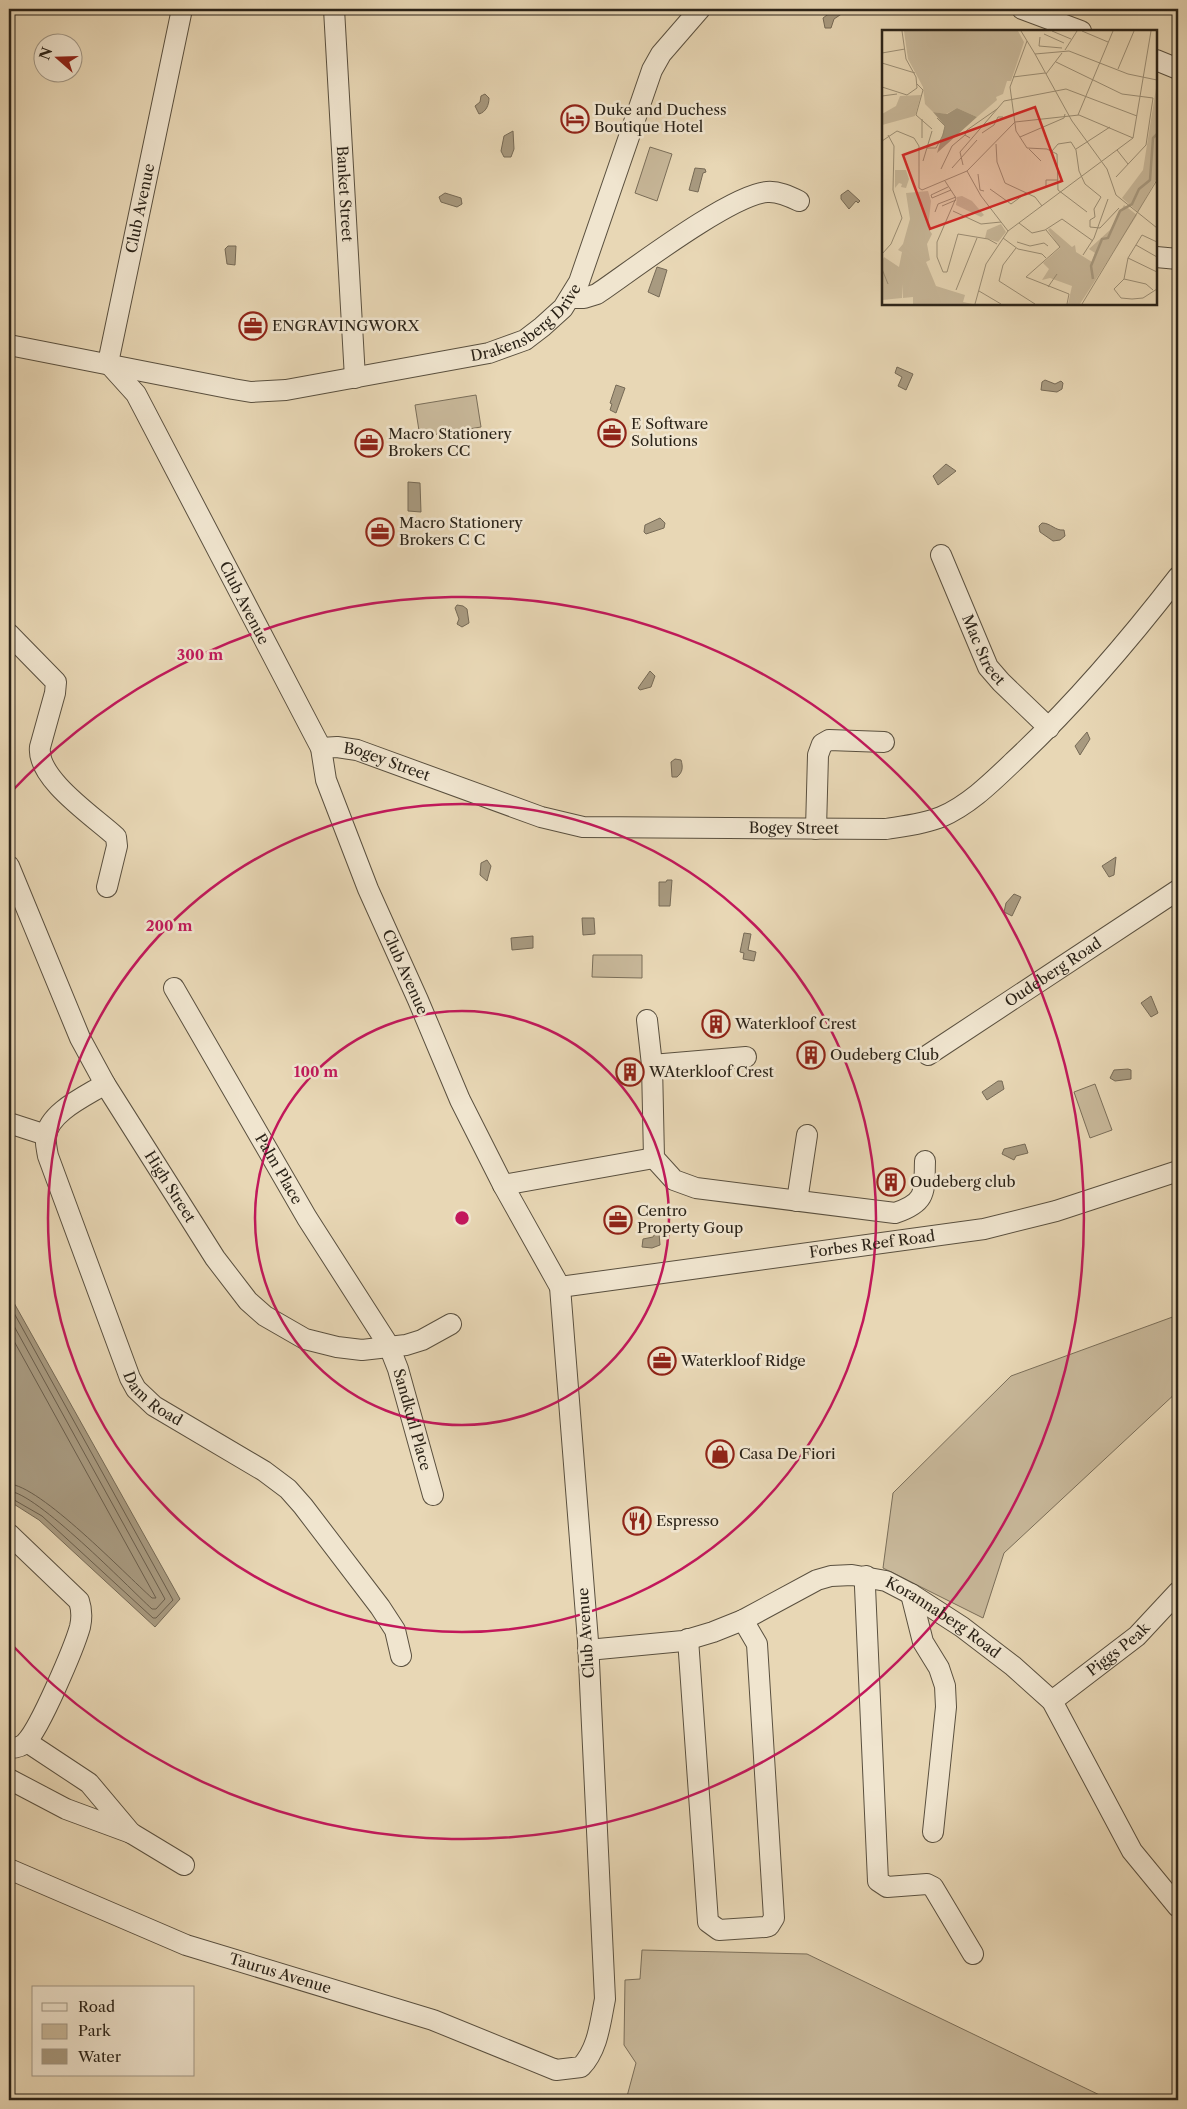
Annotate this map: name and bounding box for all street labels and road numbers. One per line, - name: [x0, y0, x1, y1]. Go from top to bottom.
- street label: Banket Street: [333, 145, 357, 243]
- street label: Club Avenue: [121, 162, 158, 255]
- street label: Drakensberg Drive: [469, 280, 585, 365]
- street label: Club Avenue: [215, 558, 274, 648]
- street label: Mac Street: [958, 611, 1010, 689]
- street label: Bogey Street: [343, 738, 433, 785]
- street label: Bogey Street: [749, 818, 840, 838]
- street label: Club Avenue: [378, 926, 433, 1017]
- street label: Oudeberg Road: [1001, 933, 1105, 1011]
- street label: Palm Place: [251, 1130, 307, 1207]
- street label: High Street: [141, 1147, 201, 1227]
- street label: Forbes Reef Road: [808, 1226, 936, 1262]
- street label: Sandkuil Place: [389, 1366, 436, 1473]
- street label: Dam Road: [119, 1368, 186, 1430]
- street label: Korannaberg Road: [882, 1572, 1004, 1662]
- street label: Club Avenue: [573, 1587, 598, 1679]
- street label: Piggs Peak: [1083, 1617, 1154, 1680]
- street label: Taurus Avenue: [227, 1949, 334, 1998]

